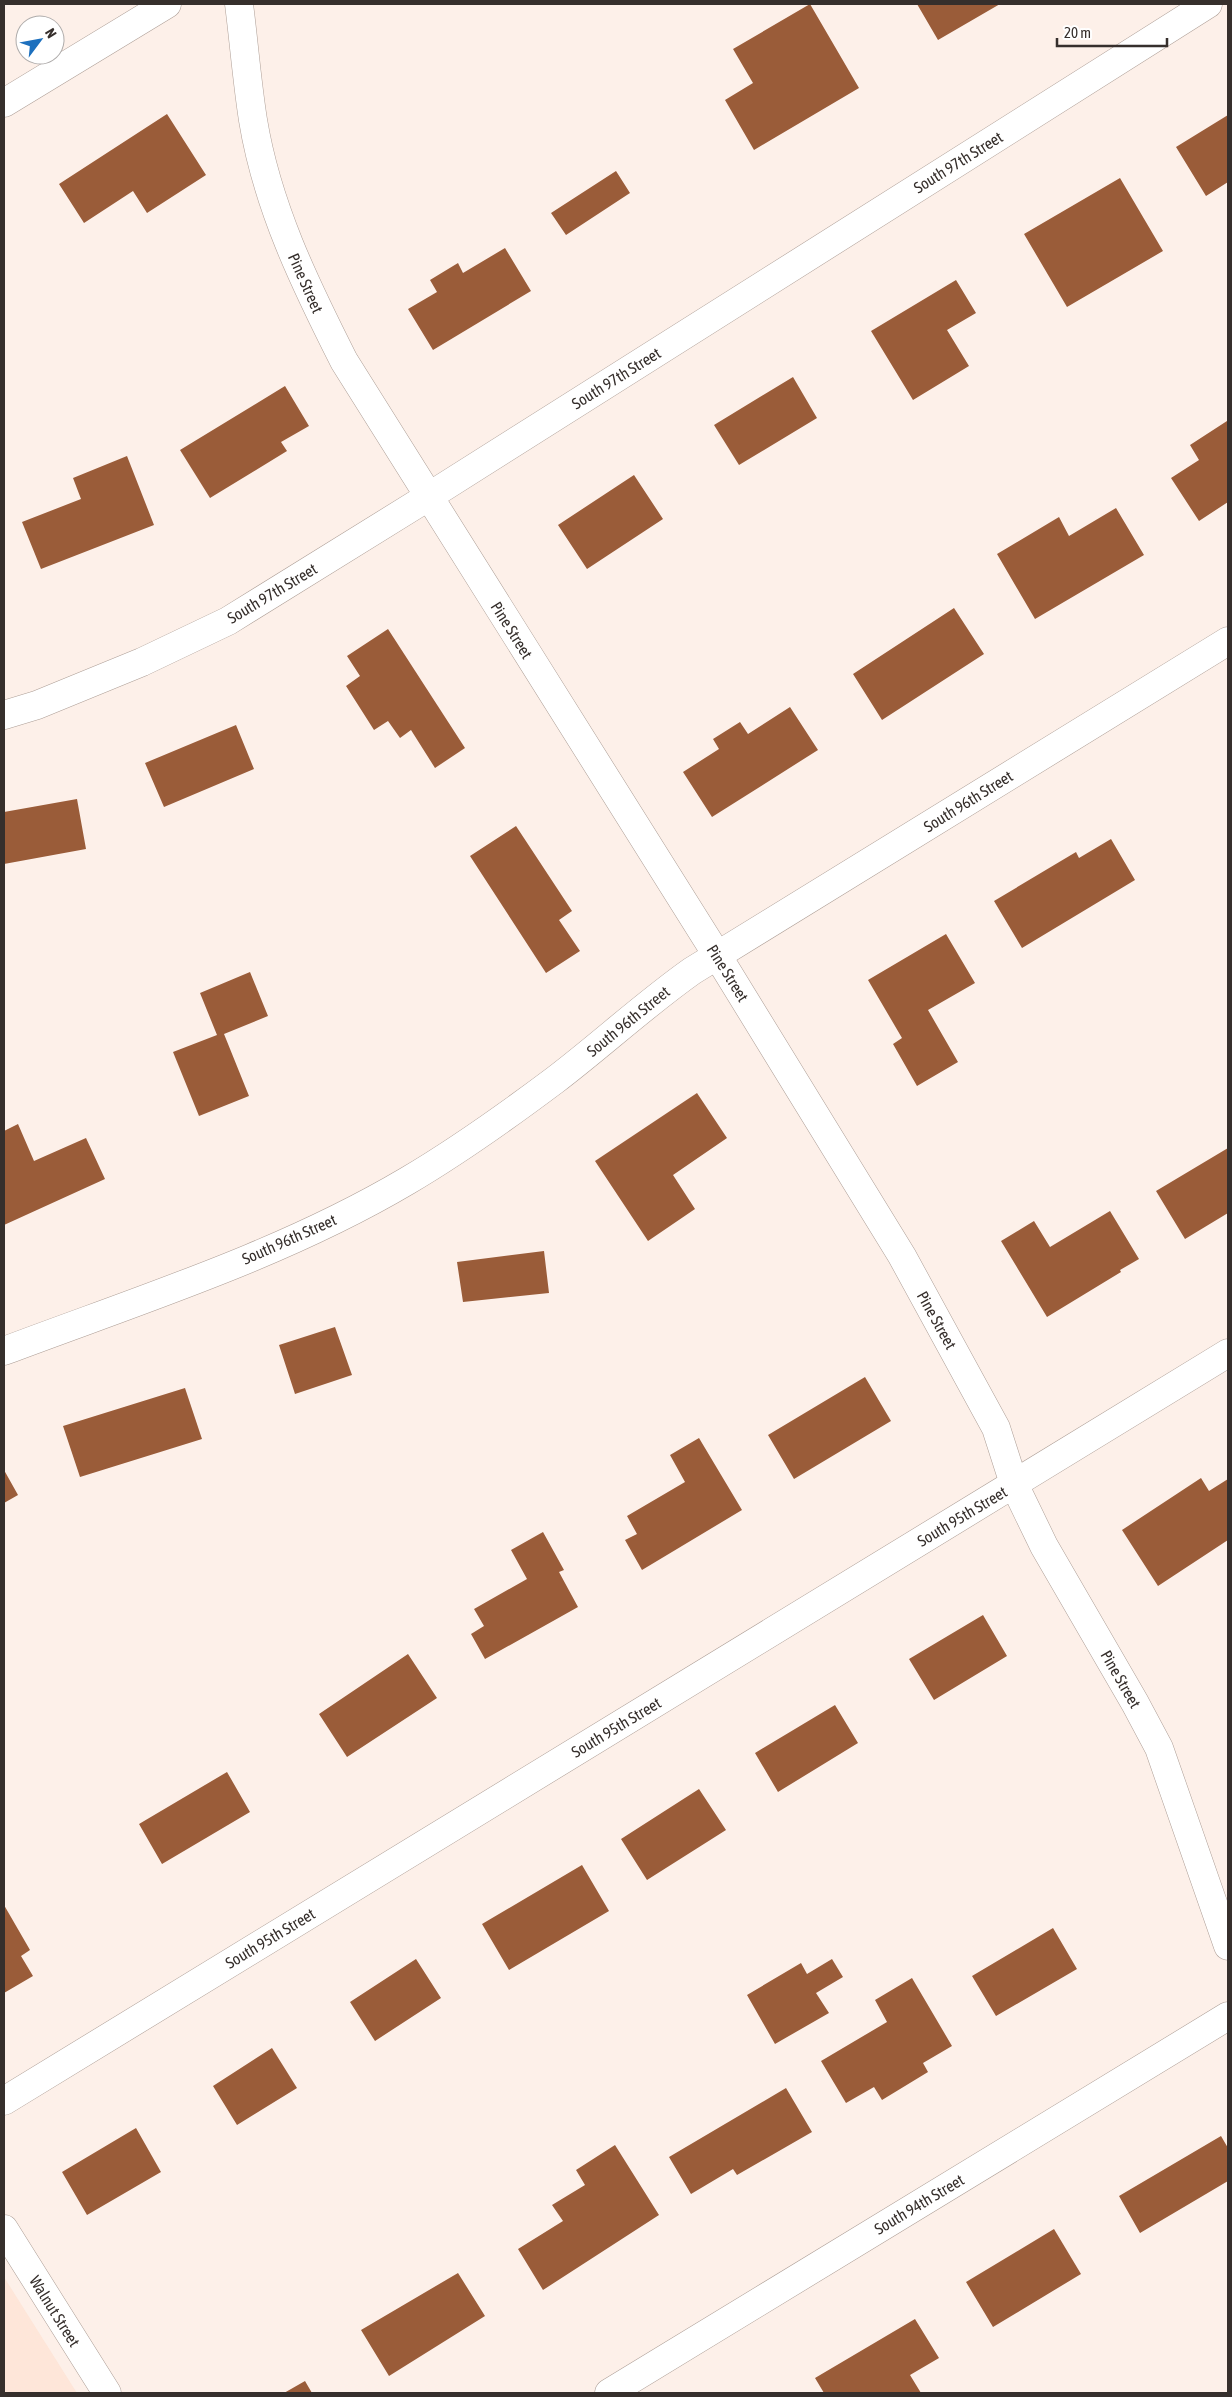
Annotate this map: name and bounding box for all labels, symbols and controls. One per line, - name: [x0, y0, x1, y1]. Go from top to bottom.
- north arrow: [15, 15, 65, 65]
- scale bar: [1057, 15, 1167, 47]
- text: 20 m: [1064, 24, 1091, 41]
- text: N: [42, 25, 60, 41]
- street label: South 97th Street: [910, 127, 1006, 196]
- street label: Pine Street: [285, 250, 327, 316]
- street label: South 97th Street: [568, 343, 664, 412]
- street label: South 97th Street: [224, 559, 320, 627]
- street label: Pine Street: [488, 598, 537, 662]
- street label: South 96th Street: [920, 766, 1016, 835]
- street label: Pine Street: [704, 941, 753, 1005]
- street label: South 96th Street: [583, 982, 673, 1060]
- street label: South 96th Street: [239, 1210, 339, 1268]
- street label: Pine Street: [914, 1288, 960, 1352]
- street label: South 95th Street: [914, 1482, 1010, 1550]
- street label: Pine Street: [1097, 1647, 1145, 1711]
- street label: South 95th Street: [568, 1693, 664, 1761]
- street label: South 95th Street: [222, 1904, 318, 1972]
- street label: South 94th Street: [871, 2170, 967, 2238]
- street label: Walnut Street: [26, 2272, 84, 2350]

